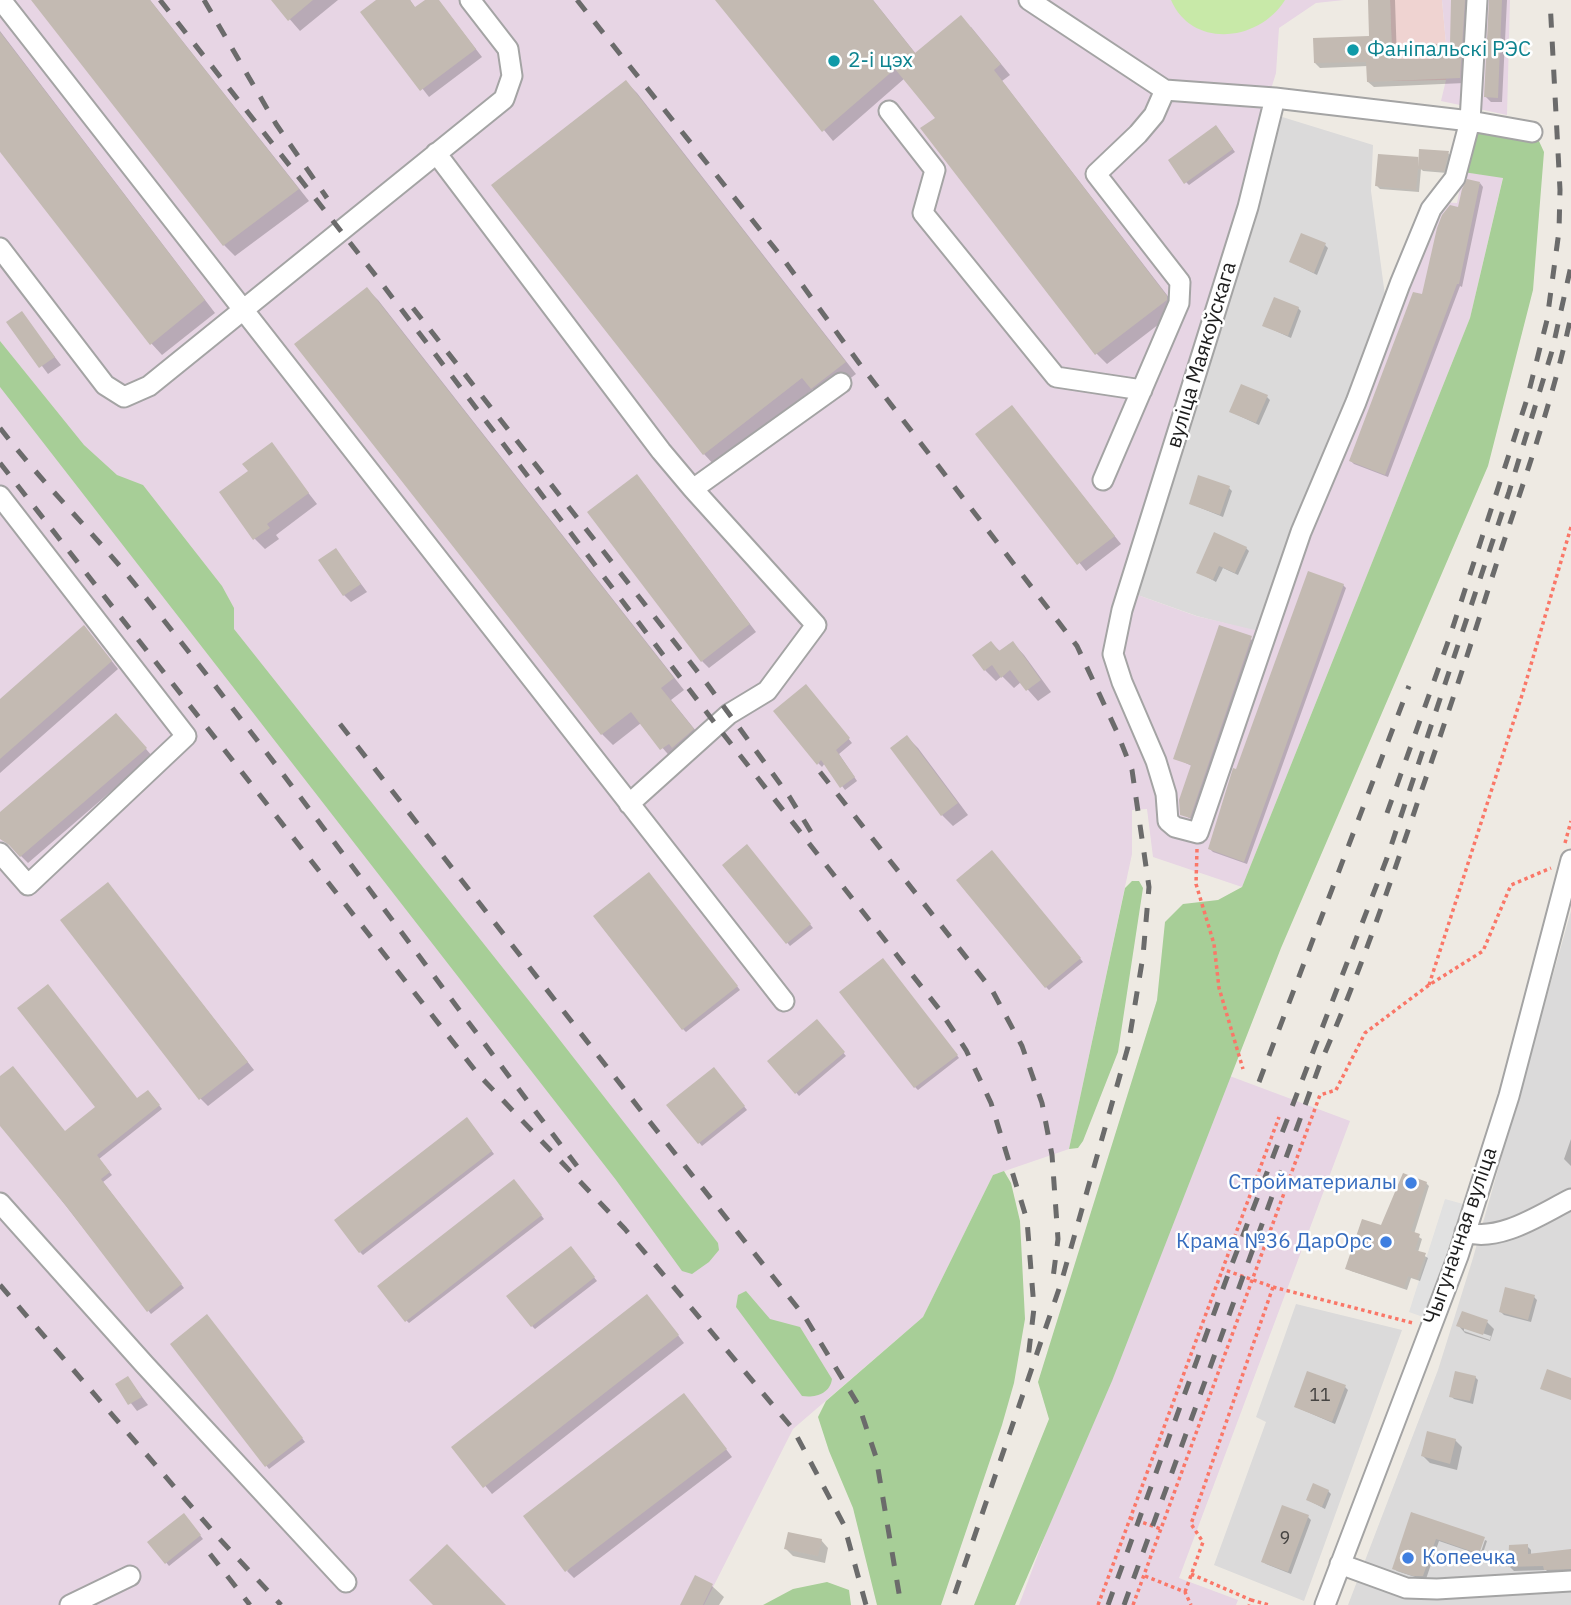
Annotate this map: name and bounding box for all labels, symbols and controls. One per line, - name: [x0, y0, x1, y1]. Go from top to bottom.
- place label: Фаніпальскі РЭС: [1367, 37, 1531, 63]
- marker: Фаніпальскі РЭС: [1345, 42, 1361, 58]
- place label: 2-і цэх: [848, 48, 913, 74]
- marker: 2-і цэх: [826, 53, 842, 69]
- street label: вуліца Маякоўскага: [1162, 259, 1242, 451]
- street label: Чыгуначная вуліца: [1419, 1144, 1503, 1328]
- place label: Стройматериалы: [1228, 1170, 1397, 1196]
- marker: Стройматериалы: [1403, 1175, 1419, 1191]
- place label: Крама №36 ДарОрс: [1176, 1229, 1372, 1255]
- marker: Крама №36 ДарОрс: [1378, 1234, 1394, 1250]
- house number: 11: [1309, 1385, 1331, 1407]
- house number: 9: [1280, 1528, 1290, 1550]
- place label: Копеечка: [1422, 1545, 1516, 1571]
- marker: Копеечка: [1400, 1550, 1416, 1566]

